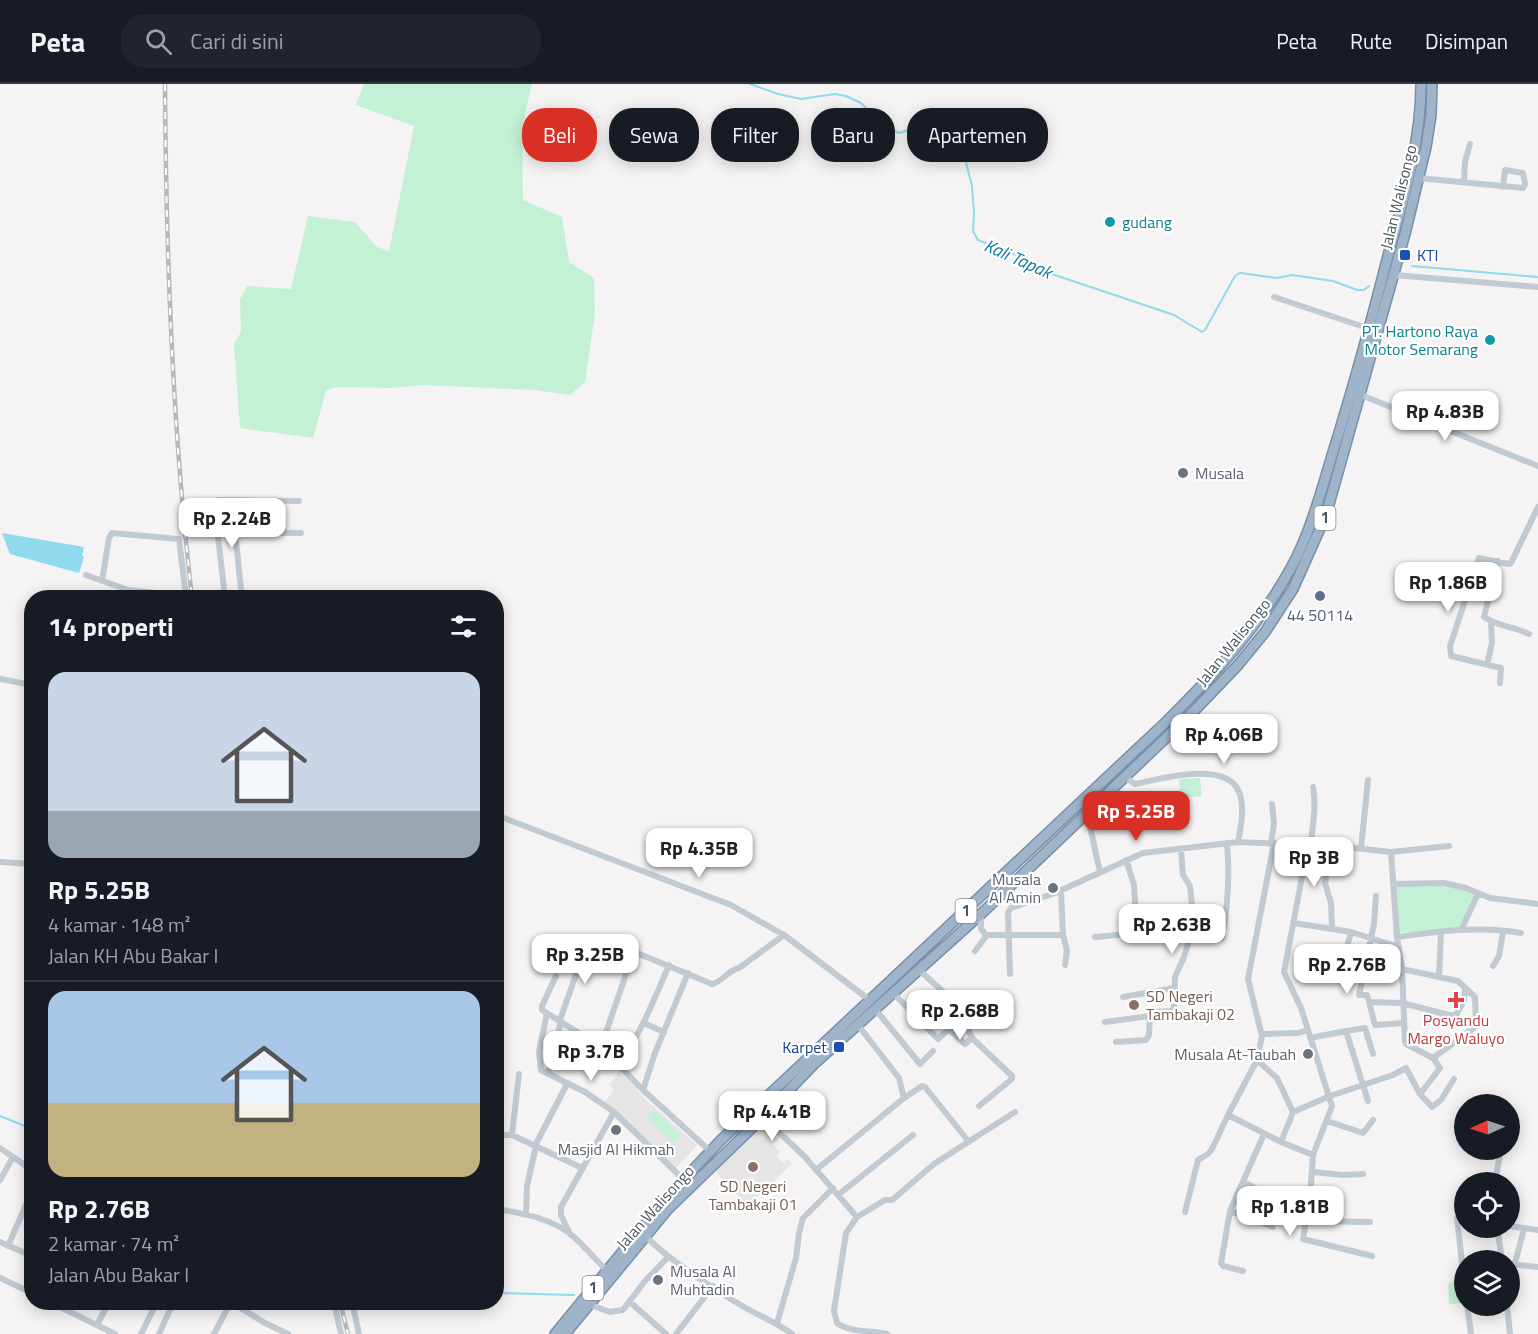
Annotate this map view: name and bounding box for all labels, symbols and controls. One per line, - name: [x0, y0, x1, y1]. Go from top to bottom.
- search box: [121, 14, 541, 68]
- text: Peta: [30, 20, 85, 63]
- text: Cari di sini: [190, 24, 284, 58]
- icon: search: [142, 25, 175, 58]
- text: Peta: [1276, 25, 1317, 57]
- text: Rute: [1350, 25, 1392, 57]
- text: Disimpan: [1425, 25, 1508, 57]
- chip: Beli: [522, 108, 597, 162]
- chip: Sewa: [609, 108, 699, 162]
- chip: Filter: [711, 108, 799, 162]
- chip: Baru: [811, 108, 895, 162]
- chip: Apartemen: [907, 108, 1048, 162]
- street label: Jalan Walisongo: [1373, 142, 1423, 252]
- place label: gudang: [1122, 210, 1172, 234]
- marker: gudang: [1103, 215, 1117, 229]
- water label: Kali Tapak: [980, 232, 1058, 286]
- place label: KTI: [1417, 243, 1438, 267]
- marker: KTI: [1398, 248, 1412, 262]
- place label: PT. Hartono Raya Motor Semarang: [1362, 319, 1478, 361]
- marker: PT. Hartono Raya Motor Semarang: [1483, 333, 1497, 347]
- pin: Rp 4.83B: [1383, 391, 1507, 442]
- text: Rp 4.83B: [1406, 395, 1484, 426]
- place label: Musala: [1195, 461, 1244, 485]
- marker: Musala: [1176, 466, 1190, 480]
- pin: Rp 2.24B: [170, 498, 294, 549]
- text: Rp 2.24B: [193, 502, 271, 533]
- road number: 1: [1314, 506, 1336, 530]
- pin: Rp 1.86B: [1386, 562, 1510, 613]
- text: Rp 1.86B: [1409, 566, 1487, 597]
- marker: 44 50114: [1313, 589, 1327, 603]
- street label: Jalan Walisongo: [1190, 593, 1276, 691]
- place label: 44 50114: [1287, 603, 1353, 627]
- text: 14 properti: [48, 607, 174, 646]
- icon: filters: [447, 610, 480, 643]
- icon: home: [210, 711, 318, 819]
- pin: Rp 4.06B: [1162, 714, 1286, 765]
- text: Rp 4.06B: [1185, 718, 1263, 749]
- pin: Rp 5.25B: [1074, 791, 1198, 842]
- text: Rp 5.25B: [1097, 795, 1175, 826]
- pin: Rp 4.35B: [637, 828, 761, 879]
- text: Rp 4.35B: [660, 832, 738, 863]
- pin: Rp 3B: [1272, 837, 1356, 888]
- text: Rp 3B: [1288, 841, 1340, 872]
- place label: Musala Al Amin: [989, 867, 1041, 909]
- text: Rp 5.25B: [48, 870, 150, 909]
- marker: Musala Al Amin: [1046, 881, 1060, 895]
- road number: 1: [956, 899, 976, 923]
- pin: Rp 2.63B: [1110, 904, 1234, 955]
- text: Rp 2.63B: [1133, 908, 1211, 939]
- text: 4 kamar · 148 m²: [48, 909, 190, 940]
- pin: Rp 3.25B: [523, 934, 647, 985]
- text: Rp 3.25B: [546, 938, 624, 969]
- text: Jalan KH Abu Bakar I: [48, 940, 218, 971]
- pin: Rp 2.76B: [1285, 944, 1409, 995]
- text: Rp 2.76B: [1308, 948, 1386, 979]
- place label: SD Negeri Tambakaji 02: [1146, 984, 1235, 1026]
- pin: Rp 2.68B: [898, 990, 1022, 1041]
- marker: Posyandu Margo Waluyo: [1447, 991, 1465, 1009]
- text: Rp 2.68B: [921, 994, 999, 1025]
- marker: SD Negeri Tambakaji 02: [1127, 998, 1141, 1012]
- place label: Posyandu Margo Waluyo: [1407, 1008, 1505, 1050]
- icon: home: [210, 1030, 318, 1138]
- pin: Rp 3.7B: [536, 1031, 646, 1082]
- text: Rp 3.7B: [557, 1035, 625, 1066]
- place label: Karpet: [782, 1035, 827, 1059]
- marker: Karpet: [832, 1040, 846, 1054]
- place label: Musala At-Taubah: [1174, 1042, 1296, 1066]
- marker: Musala At-Taubah: [1301, 1047, 1315, 1061]
- pin: Rp 4.41B: [710, 1091, 834, 1142]
- north arrow: [1454, 1094, 1520, 1160]
- map controls: [1454, 1094, 1520, 1316]
- text: Rp 4.41B: [733, 1095, 811, 1126]
- marker: Masjid Al Hikmah: [609, 1123, 623, 1137]
- place label: Masjid Al Hikmah: [558, 1137, 674, 1161]
- street label: Jalan Walisongo: [610, 1159, 700, 1255]
- marker: SD Negeri Tambakaji 01: [746, 1160, 760, 1174]
- button: locate: [1454, 1172, 1520, 1238]
- place label: SD Negeri Tambakaji 01: [709, 1174, 797, 1216]
- pin: Rp 1.81B: [1228, 1186, 1352, 1237]
- text: Rp 2.76B: [48, 1189, 150, 1228]
- text: Rp 1.81B: [1251, 1190, 1329, 1221]
- text: 2 kamar · 74 m²: [48, 1228, 179, 1259]
- button: layers: [1454, 1250, 1520, 1316]
- text: Jalan Abu Bakar I: [48, 1259, 189, 1290]
- place label: Musala Al Muhtadin: [670, 1259, 736, 1301]
- marker: Musala Al Muhtadin: [651, 1273, 665, 1287]
- road number: 1: [582, 1276, 604, 1300]

